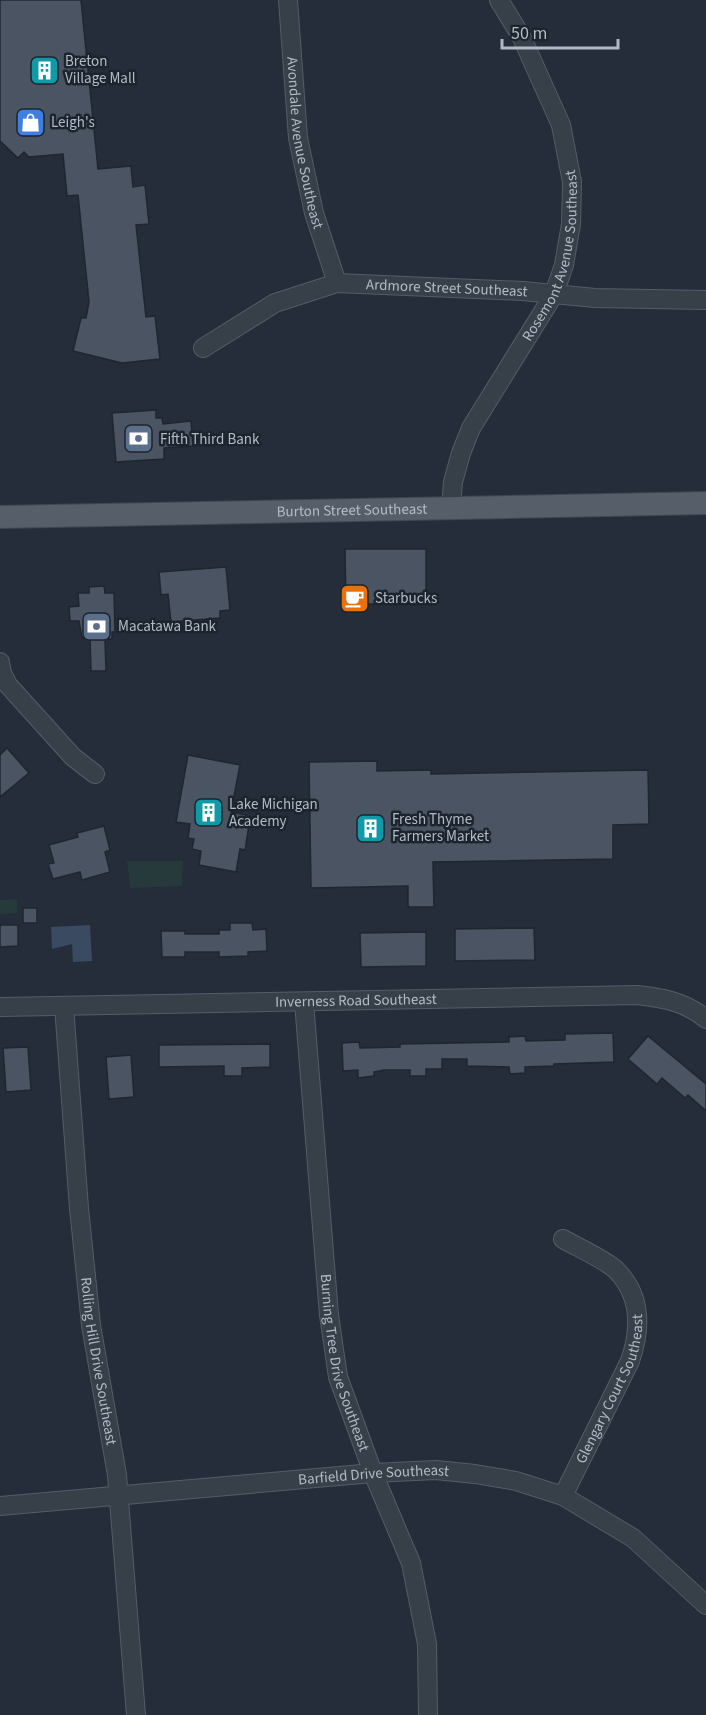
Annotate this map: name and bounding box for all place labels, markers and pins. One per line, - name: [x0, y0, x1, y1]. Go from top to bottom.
- place label: Breton Village Mall: [65, 51, 136, 89]
- building icon: Breton Village Mall: [28, 54, 60, 86]
- shop icon: Leigh's: [14, 106, 46, 138]
- place label: Leigh's: [51, 112, 95, 133]
- bank icon: Fifth Third Bank: [123, 423, 155, 455]
- place label: Fifth Third Bank: [160, 429, 260, 450]
- cafe icon: Starbucks: [338, 582, 370, 614]
- place label: Starbucks: [375, 588, 437, 609]
- bank icon: Macatawa Bank: [81, 610, 113, 642]
- place label: Macatawa Bank: [118, 616, 217, 637]
- place label: Lake Michigan Academy: [229, 794, 318, 832]
- building icon: Lake Michigan Academy: [192, 797, 224, 829]
- place label: Fresh Thyme Farmers Market: [392, 809, 489, 847]
- building icon: Fresh Thyme Farmers Market: [355, 812, 387, 844]

